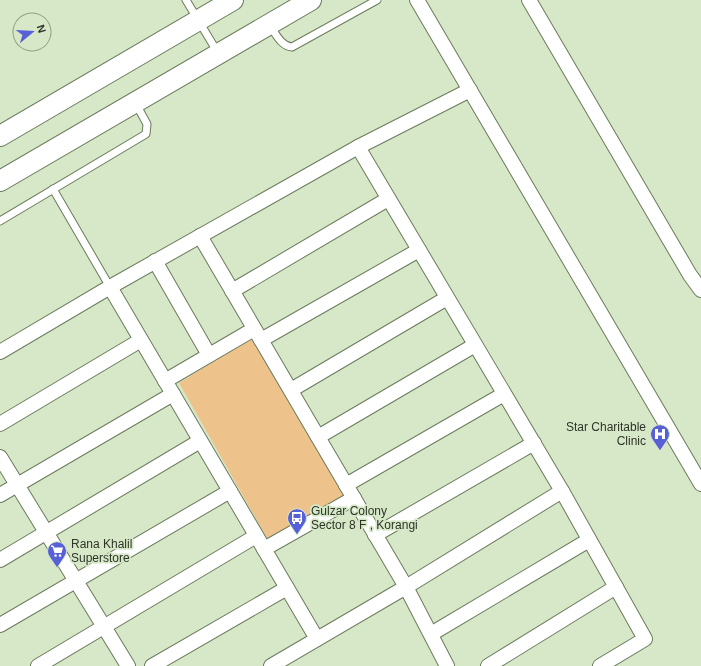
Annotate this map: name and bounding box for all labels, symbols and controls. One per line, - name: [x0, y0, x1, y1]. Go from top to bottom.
- north arrow: [12, 12, 52, 52]
- text: N: [35, 23, 48, 35]
- place label: Star Charitable Clinic: [566, 420, 646, 448]
- hospital icon: Star Charitable Clinic: [649, 423, 671, 451]
- place label: Gulzar Colony Sector 8 F , Korangi: [311, 504, 418, 532]
- bus stop icon: Gulzar Colony Sector 8 F , Korangi: [286, 507, 308, 535]
- place label: Rana Khalil Superstore: [71, 537, 132, 565]
- supermarket icon: Rana Khalil Superstore: [46, 540, 68, 568]

